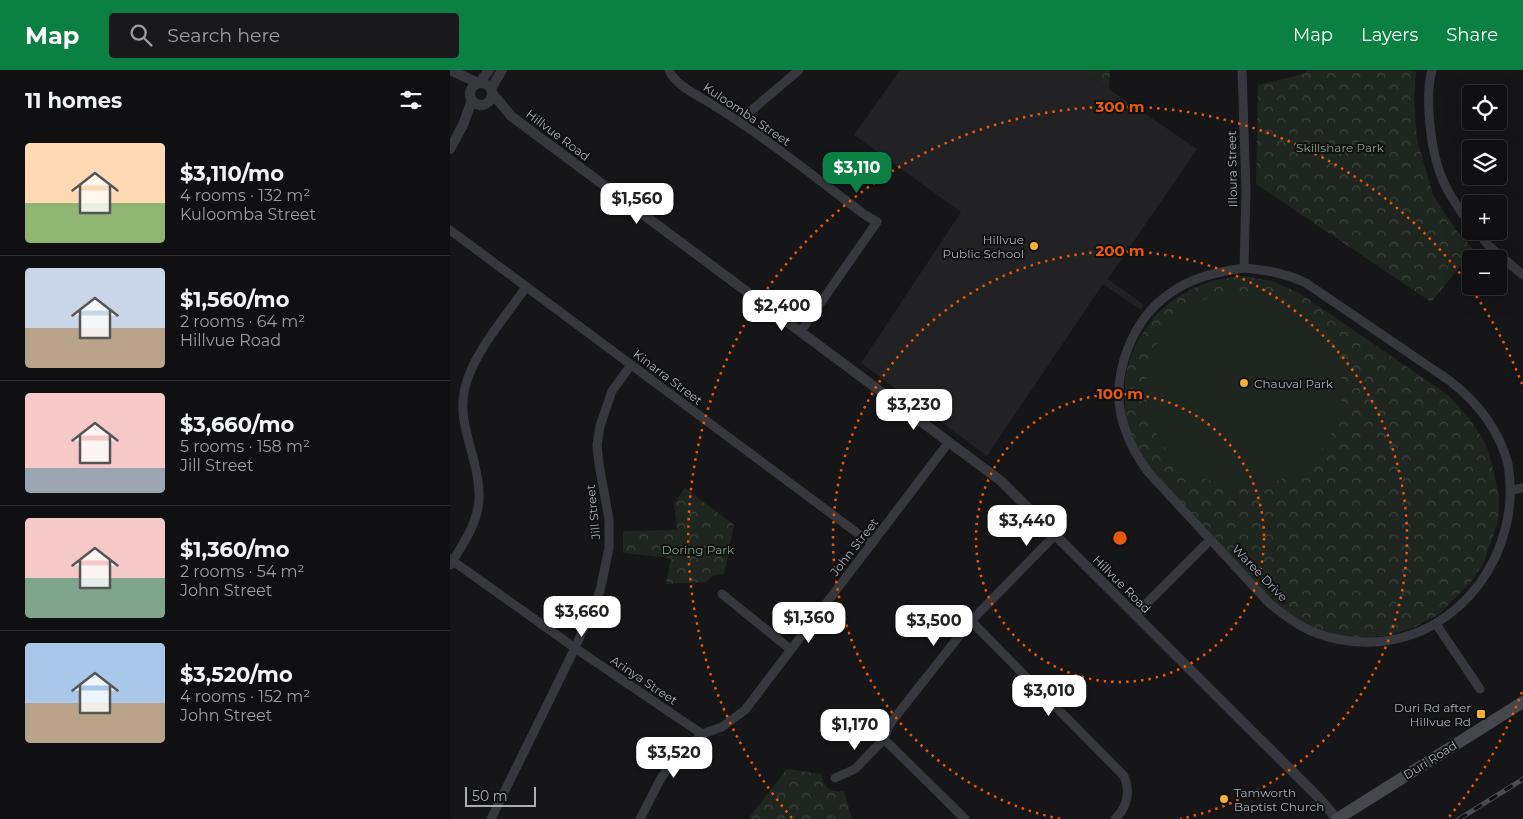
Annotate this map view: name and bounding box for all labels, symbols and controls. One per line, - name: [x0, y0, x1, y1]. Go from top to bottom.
- search box: [109, 13, 459, 58]
- text: Map: [25, 21, 79, 50]
- icon: search: [127, 21, 155, 49]
- text: Search here: [167, 24, 280, 47]
- text: Map: [1293, 24, 1333, 46]
- text: Layers: [1361, 24, 1418, 46]
- text: Share: [1446, 24, 1498, 46]
- street label: Kuloomba Street: [701, 79, 794, 149]
- map controls: [1462, 85, 1507, 295]
- button: locate: [1462, 85, 1507, 130]
- icon: filters: [397, 86, 425, 114]
- text: 11 homes: [25, 88, 122, 113]
- text: 300 m: [1094, 97, 1145, 116]
- street label: Hillvue Road: [523, 106, 593, 164]
- street label: Illoura Street: [1224, 131, 1240, 207]
- park label: Skillshare Park: [1296, 140, 1385, 155]
- button: layers: [1462, 140, 1507, 185]
- pin: $3,110: [816, 152, 898, 194]
- text: $3,110: [834, 158, 880, 177]
- text: $3,110/mo: [180, 161, 284, 186]
- icon: home: [65, 163, 125, 223]
- pin: $1,560: [596, 182, 678, 225]
- text: 4 rooms · 132 m²: [180, 186, 310, 205]
- text: $1,560: [611, 189, 663, 208]
- button: +: [1462, 195, 1507, 240]
- text: Kuloomba Street: [180, 205, 316, 224]
- place label: Hillvue Public School: [942, 232, 1024, 261]
- marker: Hillvue Public School: [1028, 240, 1040, 252]
- text: 200 m: [1095, 241, 1145, 260]
- button: −: [1462, 250, 1507, 295]
- text: $1,560/mo: [180, 287, 289, 312]
- icon: home: [65, 288, 125, 348]
- pin: $2,400: [741, 290, 823, 332]
- text: $2,400: [754, 296, 810, 315]
- text: 2 rooms · 64 m²: [180, 312, 305, 331]
- text: Hillvue Road: [180, 331, 281, 350]
- street label: Kinarra Street: [631, 346, 706, 408]
- place label: Chauval Park: [1254, 376, 1334, 391]
- marker: Chauval Park: [1238, 377, 1250, 389]
- text: 100 m: [1097, 384, 1143, 403]
- pin: $3,230: [873, 388, 955, 431]
- text: $3,230: [887, 395, 941, 414]
- text: $3,660/mo: [180, 412, 294, 437]
- icon: home: [65, 413, 125, 473]
- text: 5 rooms · 158 m²: [180, 437, 310, 456]
- text: Jill Street: [180, 456, 254, 475]
- street label: Jill Street: [583, 484, 603, 541]
- pin: $3,440: [986, 504, 1068, 547]
- text: $3,440: [999, 511, 1055, 530]
- street label: John Street: [826, 515, 881, 580]
- centre of rings: [1111, 529, 1129, 547]
- text: $1,360/mo: [180, 537, 290, 562]
- icon: home: [65, 538, 125, 598]
- street label: Waree Drive: [1229, 541, 1291, 605]
- park label: Doring Park: [662, 542, 735, 557]
- street label: Hillvue Road: [1090, 552, 1154, 616]
- text: 2 rooms · 54 m²: [180, 562, 304, 581]
- text: John Street: [180, 581, 272, 600]
- pin: $3,660: [541, 596, 623, 638]
- text: $3,660: [555, 602, 609, 621]
- pin: $1,360: [768, 602, 850, 644]
- pin: $3,500: [893, 604, 975, 647]
- text: $1,360: [783, 608, 835, 627]
- text: $3,500: [906, 611, 962, 630]
- street label: Arinya Street: [608, 652, 680, 708]
- text: $3,520/mo: [180, 662, 293, 687]
- icon: home: [65, 663, 125, 723]
- pin: $3,010: [1008, 674, 1090, 717]
- text: $3,010: [1023, 681, 1075, 700]
- text: 4 rooms · 152 m²: [180, 687, 310, 706]
- place label: Duri Rd after Hillvue Rd: [1394, 700, 1471, 729]
- text: John Street: [180, 706, 272, 725]
- pin: $1,170: [814, 708, 896, 751]
- marker: Duri Rd after Hillvue Rd: [1475, 708, 1487, 720]
- text: $1,170: [832, 715, 879, 734]
- pin: $3,520: [633, 736, 715, 779]
- street label: Duri Road: [1400, 738, 1460, 782]
- text: $3,520: [647, 743, 701, 762]
- scale bar: [465, 784, 536, 807]
- place label: Tamworth Baptist Church: [1234, 785, 1324, 814]
- text: 50 m: [472, 787, 508, 805]
- marker: Tamworth Baptist Church: [1218, 793, 1230, 805]

